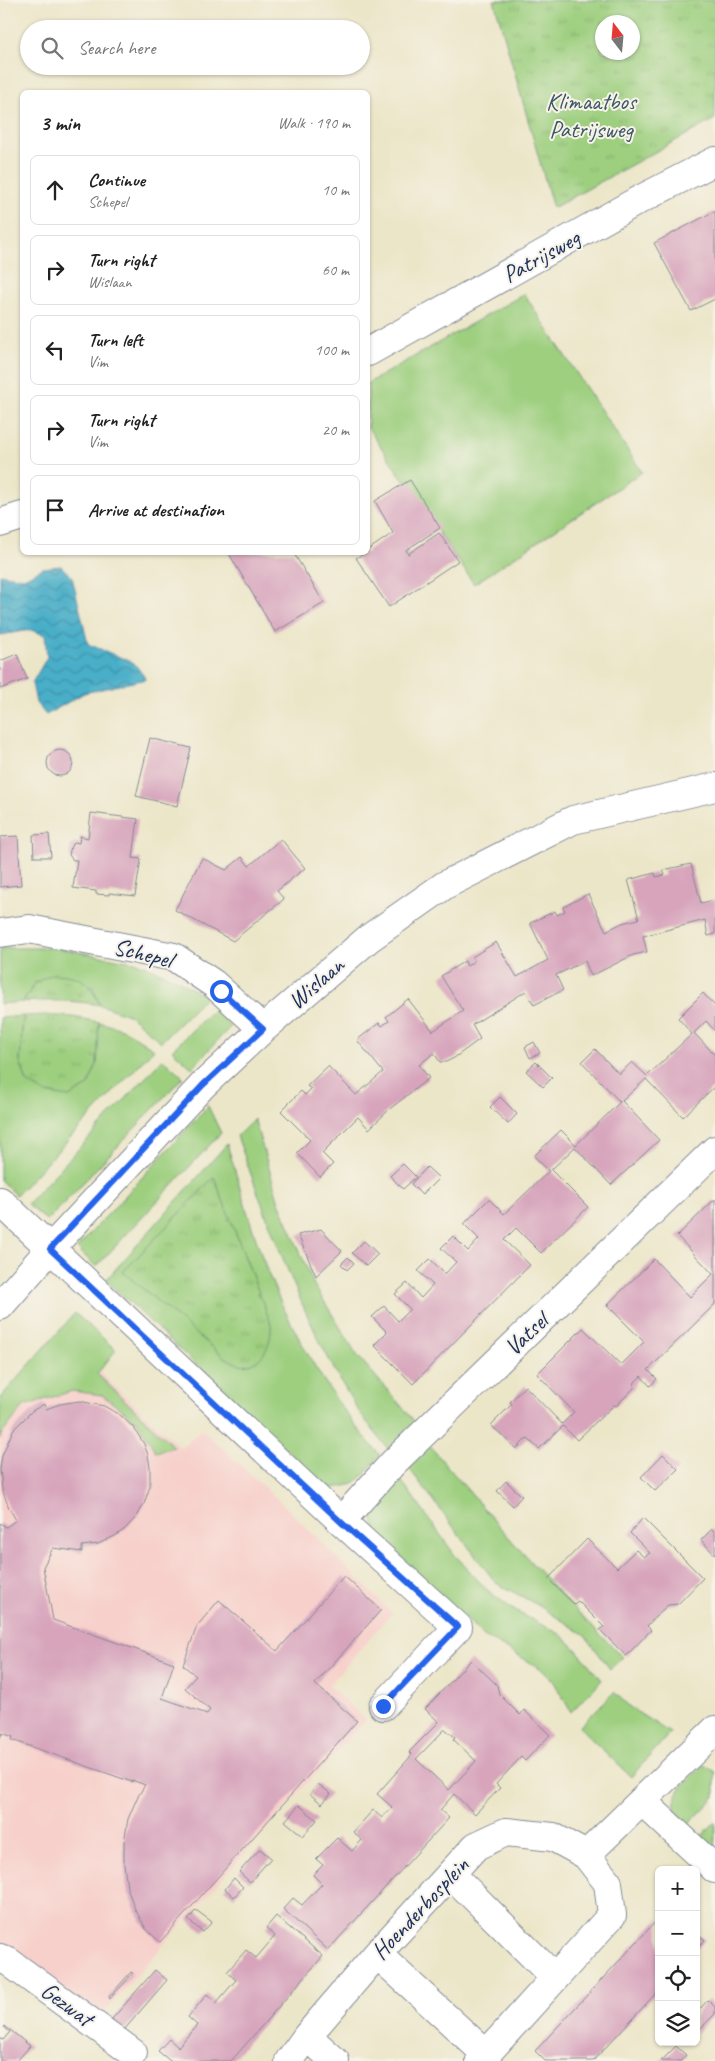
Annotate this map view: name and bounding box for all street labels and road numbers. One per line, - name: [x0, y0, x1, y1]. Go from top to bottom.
- street label: Patrijsweg: [497, 222, 586, 289]
- street label: Schepel: [111, 931, 179, 976]
- street label: Wislaan: [282, 950, 351, 1016]
- street label: Vatsel: [498, 1303, 557, 1362]
- street label: Hoenderbosplein: [365, 1850, 475, 1966]
- street label: Gezwat: [35, 1975, 101, 2035]

